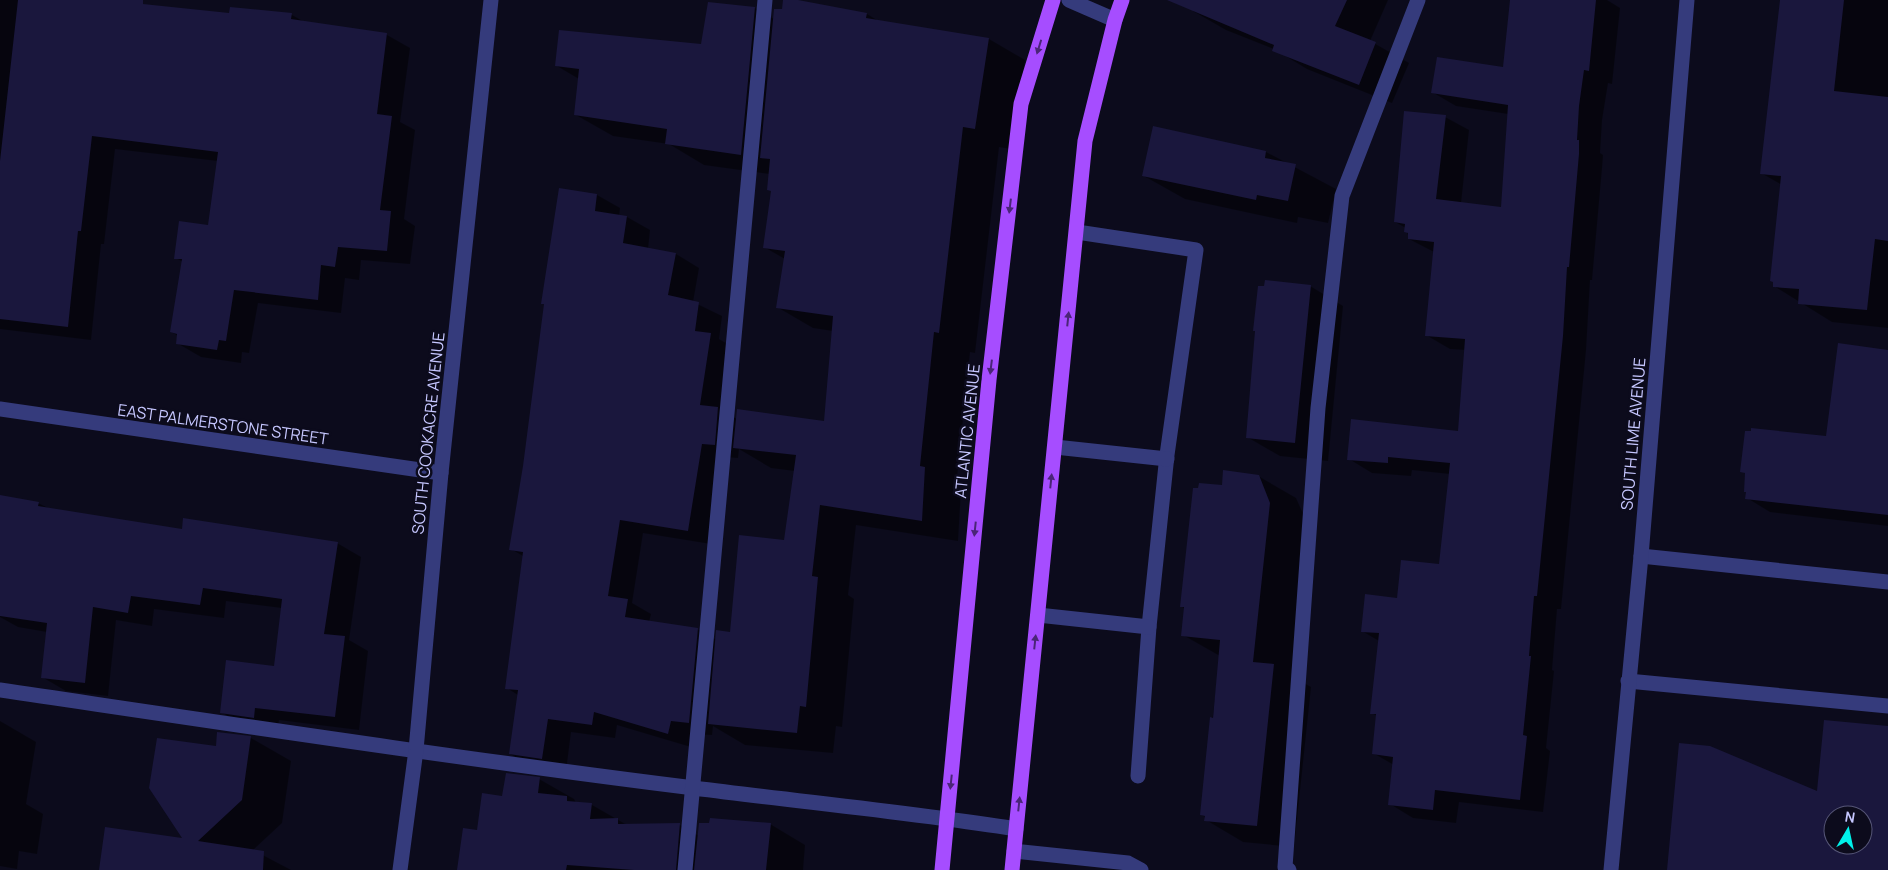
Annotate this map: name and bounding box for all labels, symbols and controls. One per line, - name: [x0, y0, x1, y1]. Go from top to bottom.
- one-way arrow: [1034, 39, 1042, 54]
- one-way arrow: [1006, 198, 1014, 214]
- one-way arrow: [1064, 311, 1072, 327]
- street label: SOUTH COOKACRE AVENUE: [406, 331, 450, 535]
- street label: SOUTH LIME AVENUE: [1615, 357, 1651, 511]
- one-way arrow: [987, 360, 995, 376]
- street label: ATLANTIC AVENUE: [949, 363, 985, 499]
- street label: EAST PALMERSTONE STREET: [116, 398, 330, 450]
- one-way arrow: [1047, 472, 1055, 488]
- one-way arrow: [971, 521, 979, 537]
- one-way arrow: [1031, 634, 1039, 650]
- one-way arrow: [946, 774, 954, 790]
- one-way arrow: [1015, 796, 1023, 812]
- north arrow: [1823, 805, 1873, 855]
- text: N: [1844, 806, 1857, 827]

